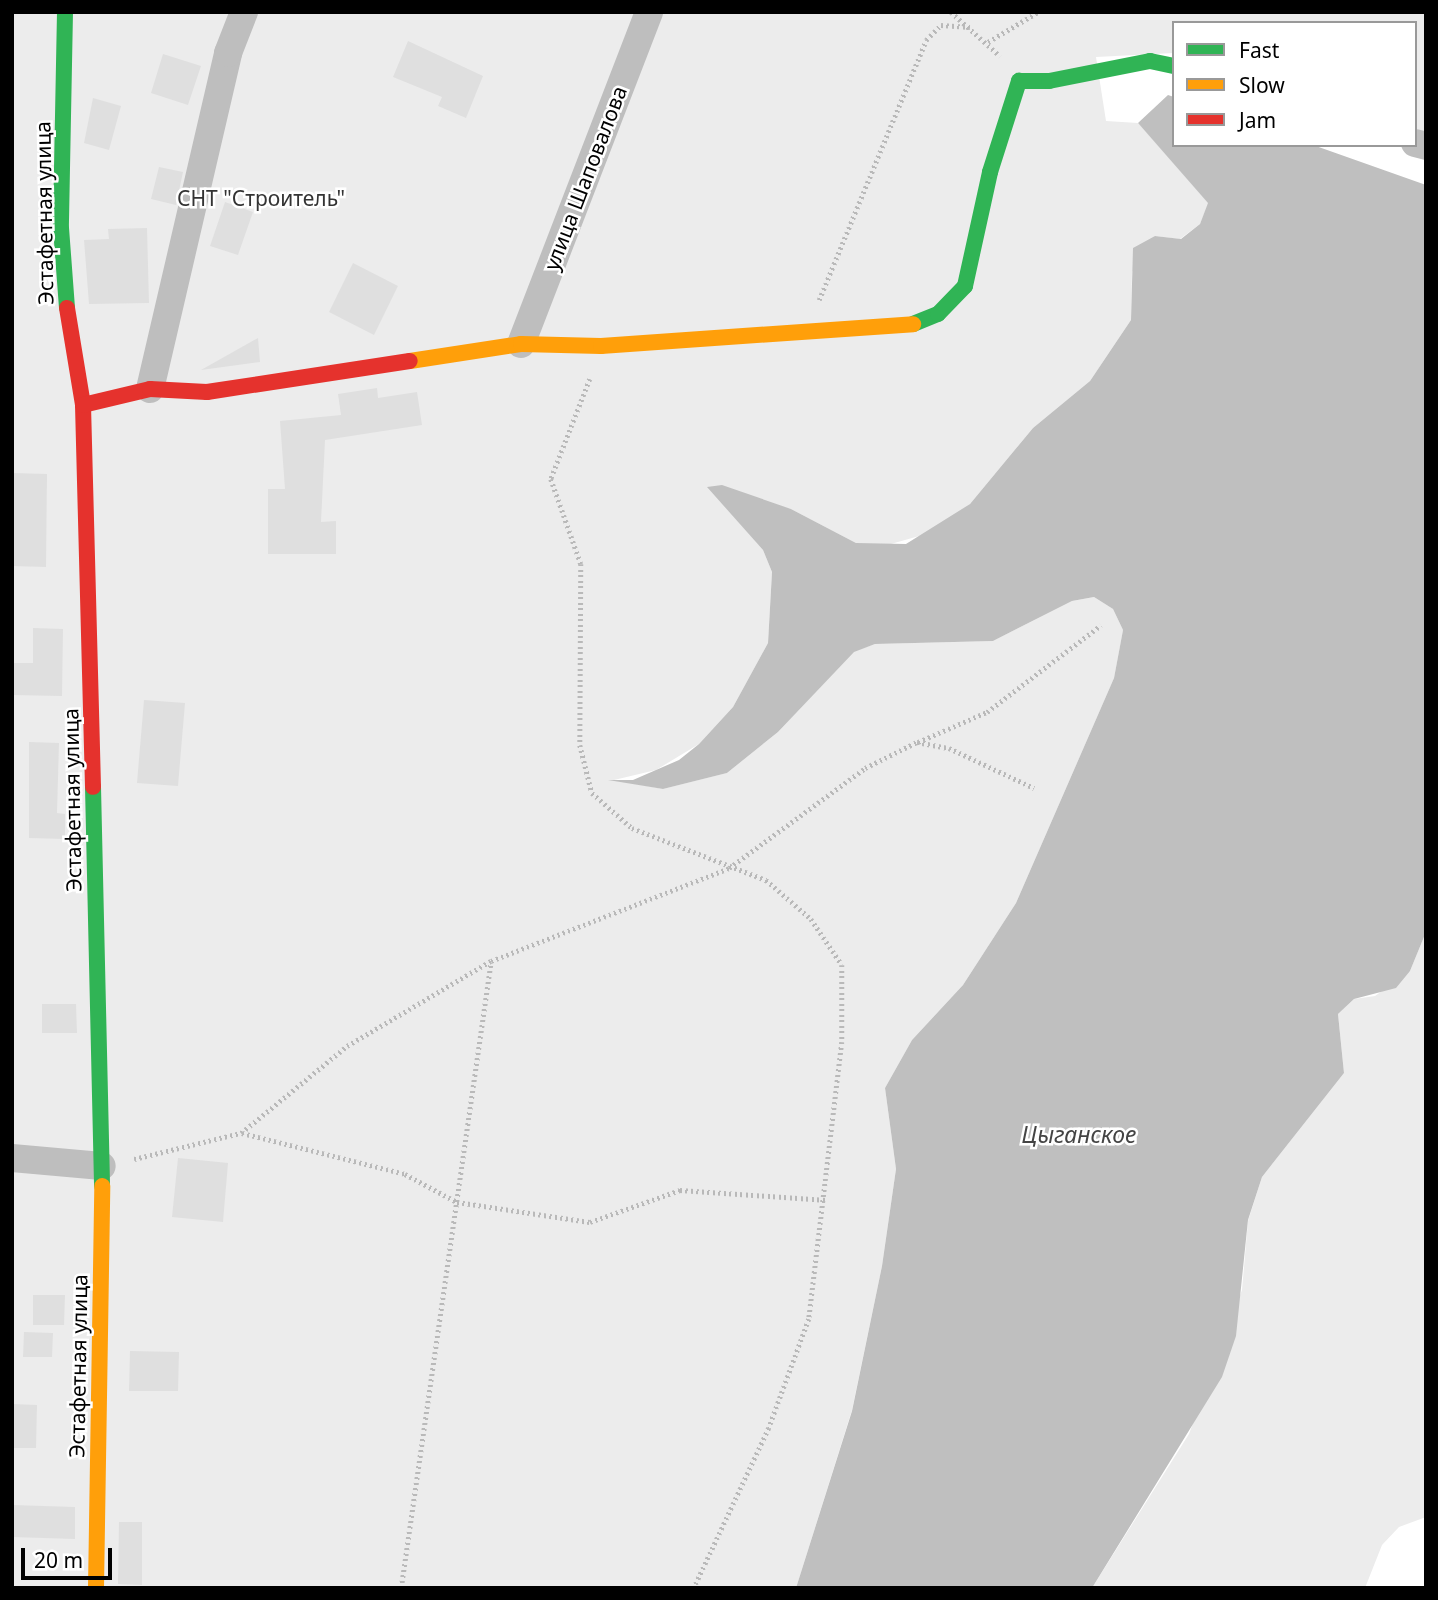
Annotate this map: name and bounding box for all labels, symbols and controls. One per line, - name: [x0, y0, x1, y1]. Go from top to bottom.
- legend: [1172, 21, 1417, 147]
- text: Fast: [1239, 36, 1279, 64]
- text: Slow: [1239, 71, 1285, 99]
- street label: улица Шаповалова: [538, 82, 632, 274]
- text: Jam: [1239, 106, 1276, 134]
- street label: Эстафетная улица: [30, 121, 58, 305]
- park label: СНТ "Строитель": [177, 185, 345, 211]
- street label: Эстафетная улица: [58, 708, 86, 892]
- water label: Цыганское: [1022, 1120, 1136, 1148]
- street label: Эстафетная улица: [64, 1274, 92, 1458]
- scale bar: [24, 1534, 116, 1578]
- text: 20 m: [34, 1546, 83, 1574]

